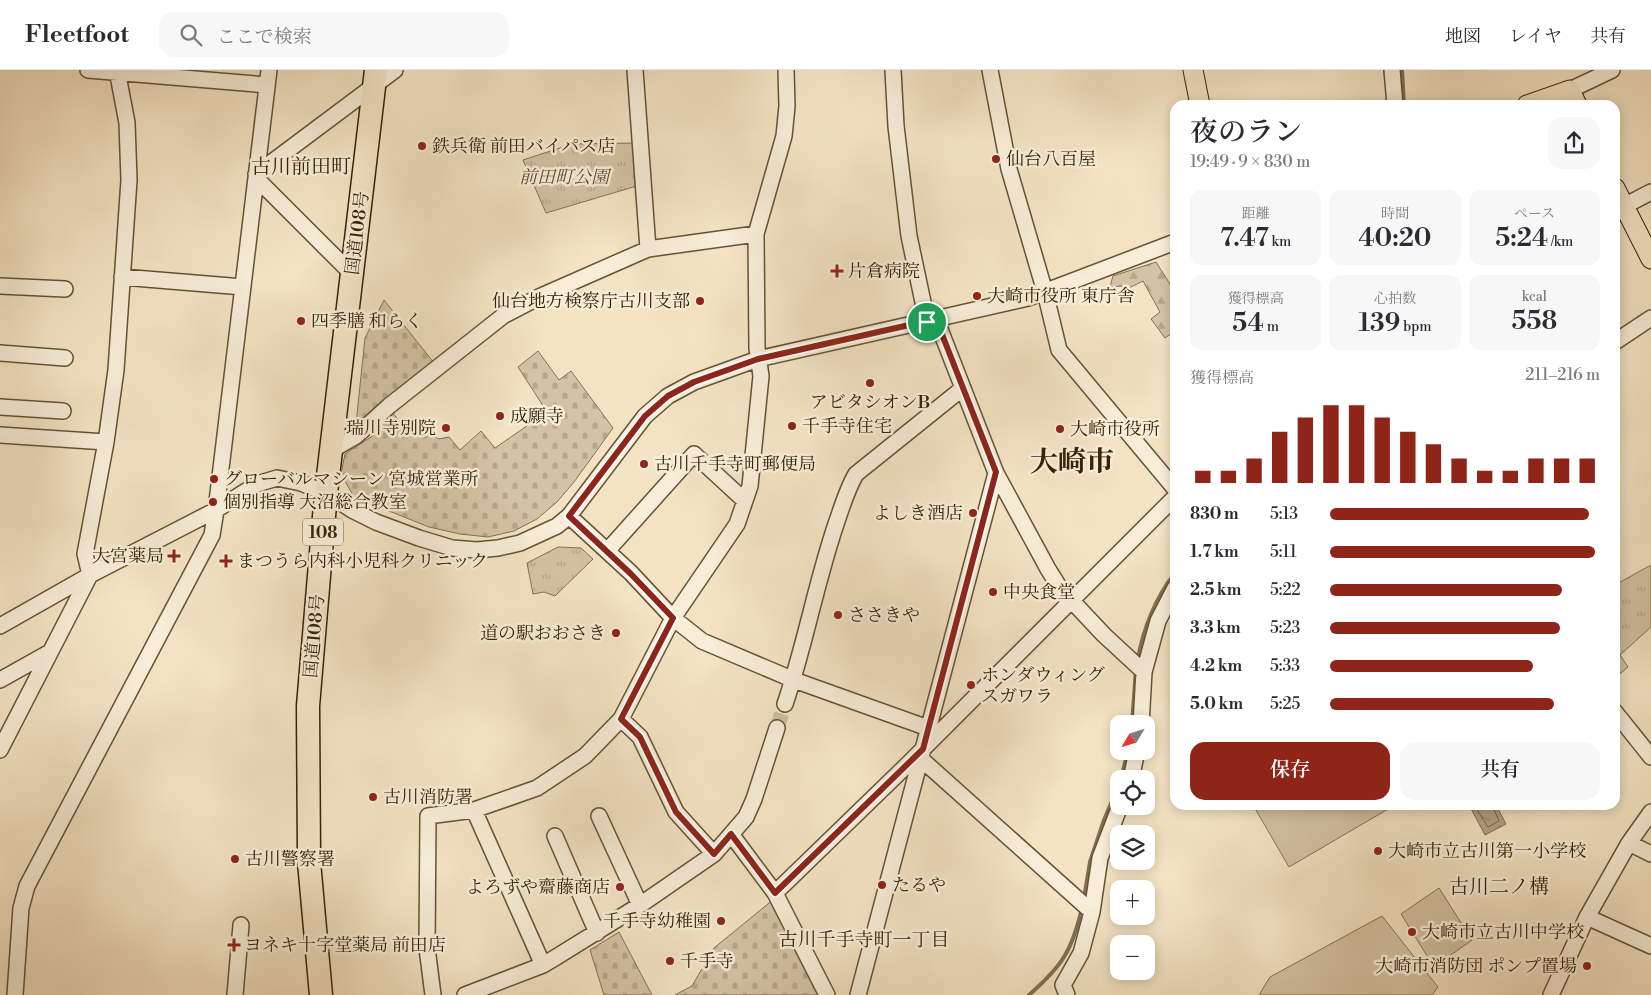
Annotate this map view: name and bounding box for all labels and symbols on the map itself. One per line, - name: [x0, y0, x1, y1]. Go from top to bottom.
- place label: 鉄兵衛 前田バイパス店: [432, 135, 615, 158]
- marker: 鉄兵衛 前田バイパス店: [416, 140, 428, 152]
- place label: 仙台八百屋: [1006, 148, 1096, 171]
- marker: 仙台八百屋: [990, 153, 1002, 165]
- district label: 古川前田町: [251, 155, 351, 180]
- park label: 前田町公園: [519, 166, 612, 189]
- street label: 国道108号: [341, 190, 374, 276]
- place label: 片倉病院: [848, 260, 920, 283]
- marker: 片倉病院: [830, 264, 844, 278]
- place label: 大崎市役所 東庁舎: [987, 285, 1135, 308]
- place label: 仙台地方検察庁古川支部: [492, 290, 690, 313]
- marker: 大崎市役所 東庁舎: [971, 290, 983, 302]
- marker: 仙台地方検察庁古川支部: [694, 295, 706, 307]
- pin: [906, 301, 948, 343]
- place label: 四季膳 和らく: [311, 310, 423, 333]
- marker: 四季膳 和らく: [295, 315, 307, 327]
- marker: アビタシオンB: [864, 377, 876, 389]
- place label: アビタシオンB: [810, 391, 930, 414]
- place label: 成願寺: [510, 405, 564, 428]
- marker: 成願寺: [494, 410, 506, 422]
- place label: 千手寺住宅: [802, 415, 892, 438]
- place label: 瑞川寺別院: [346, 417, 436, 440]
- place label: 大崎市役所: [1070, 418, 1160, 441]
- marker: 千手寺住宅: [786, 420, 798, 432]
- marker: 瑞川寺別院: [440, 422, 452, 434]
- marker: 大崎市役所: [1054, 423, 1066, 435]
- district label: 大崎市: [1030, 445, 1114, 480]
- place label: 古川千手寺町郵便局: [654, 453, 816, 476]
- marker: 古川千手寺町郵便局: [638, 458, 650, 470]
- place label: グローバルマシーン 宮城営業所: [224, 468, 478, 491]
- marker: グローバルマシーン 宮城営業所: [208, 473, 220, 485]
- place label: 個別指導 大沼総合教室: [223, 491, 407, 514]
- marker: 個別指導 大沼総合教室: [207, 496, 219, 508]
- place label: よしき酒店: [873, 502, 963, 525]
- marker: よしき酒店: [967, 507, 979, 519]
- road number: 108: [303, 518, 343, 546]
- place label: 大宮薬局: [92, 545, 164, 568]
- marker: 大宮薬局: [168, 550, 180, 562]
- place label: まつうら内科小児科クリニック: [237, 550, 488, 573]
- marker: まつうら内科小児科クリニック: [219, 554, 233, 568]
- place label: 中央食堂: [1003, 581, 1075, 604]
- marker: 中央食堂: [987, 586, 999, 598]
- street label: 国道108号: [299, 593, 330, 679]
- place label: ささきや: [848, 604, 920, 627]
- marker: ささきや: [832, 609, 844, 621]
- place label: 道の駅おおさき: [480, 622, 606, 645]
- marker: 道の駅おおさき: [610, 627, 622, 639]
- place label: ホンダウィング スガワラ: [981, 664, 1105, 708]
- marker: ホンダウィング スガワラ: [965, 679, 977, 691]
- north arrow: [1110, 715, 1155, 760]
- place label: 古川消防署: [383, 786, 473, 809]
- marker: 古川消防署: [367, 791, 379, 803]
- place label: 大崎市立古川第一小学校: [1388, 840, 1586, 863]
- marker: 大崎市立古川第一小学校: [1372, 845, 1384, 857]
- place label: 古川警察署: [245, 848, 335, 871]
- marker: 古川警察署: [229, 853, 241, 865]
- place label: たるや: [892, 874, 946, 897]
- district label: 古川二ノ構: [1449, 875, 1549, 900]
- place label: よろずや齋藤商店: [466, 876, 610, 899]
- marker: たるや: [876, 879, 888, 891]
- marker: よろずや齋藤商店: [614, 881, 626, 893]
- place label: 千手寺幼稚園: [603, 910, 711, 933]
- marker: 千手寺幼稚園: [715, 915, 727, 927]
- place label: 大崎市立古川中学校: [1422, 921, 1584, 944]
- marker: 大崎市立古川中学校: [1406, 926, 1418, 938]
- district label: 古川千手寺町一丁目: [778, 928, 950, 952]
- place label: ヨネキ十字堂薬局 前田店: [244, 934, 446, 957]
- marker: ヨネキ十字堂薬局 前田店: [228, 939, 240, 951]
- place label: 千手寺: [680, 950, 734, 973]
- marker: 千手寺: [664, 955, 676, 967]
- place label: 大崎市消防団 ポンプ置場: [1375, 955, 1577, 978]
- marker: 大崎市消防団 ポンプ置場: [1581, 960, 1593, 972]

